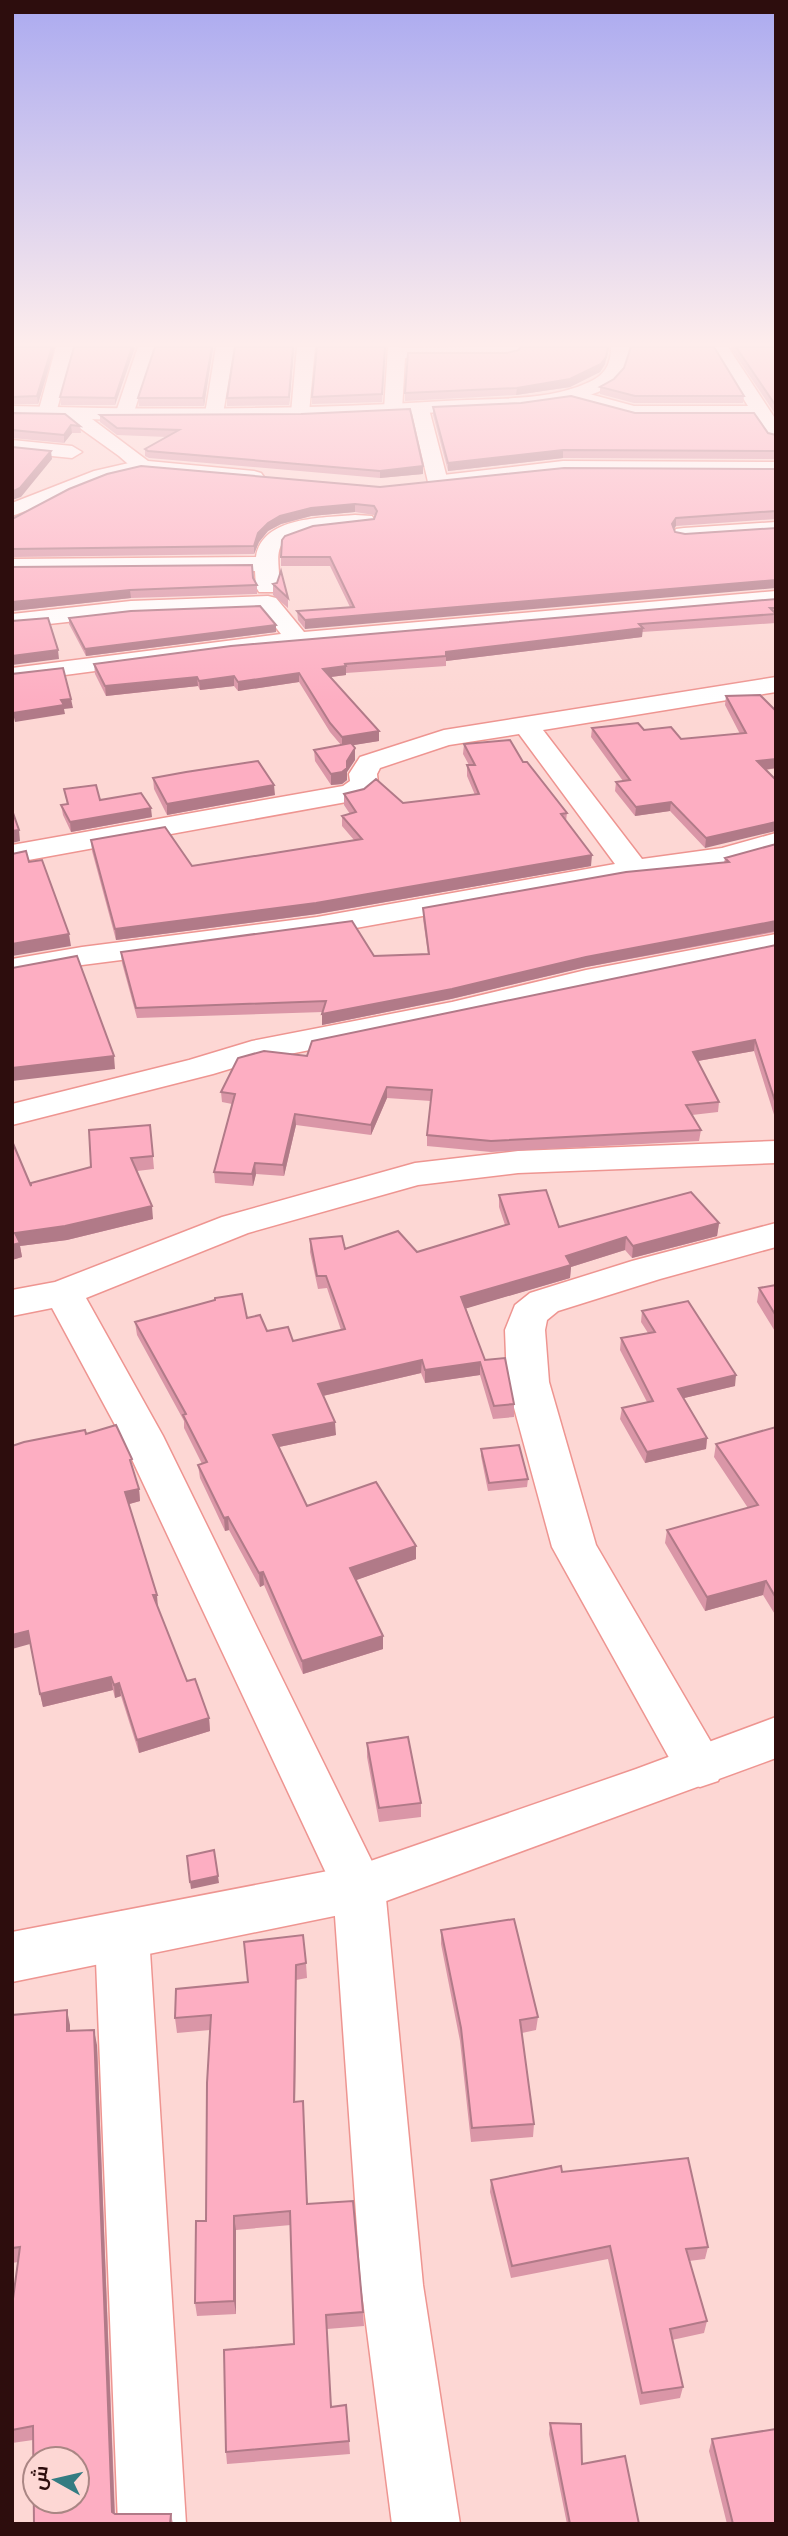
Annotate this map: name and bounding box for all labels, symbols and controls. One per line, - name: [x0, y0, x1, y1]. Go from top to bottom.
- north arrow: [21, 2445, 91, 2515]
- text: ش: [27, 2464, 53, 2491]

